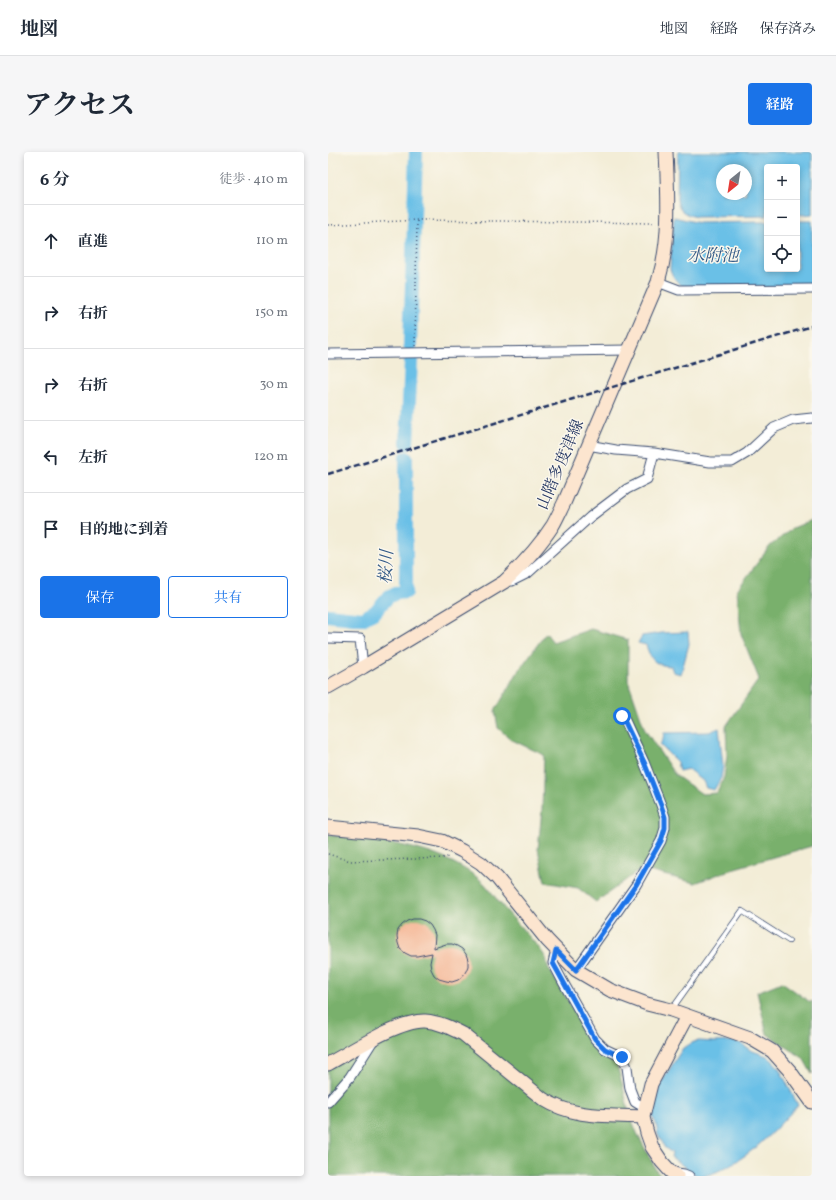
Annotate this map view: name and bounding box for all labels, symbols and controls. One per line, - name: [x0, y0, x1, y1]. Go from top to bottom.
- text: 地図: [20, 17, 58, 43]
- text: 地図: [660, 20, 688, 39]
- text: 経路: [710, 20, 738, 39]
- text: 保存済み: [760, 20, 816, 39]
- button: 経路: [748, 83, 812, 125]
- text: アクセス: [24, 87, 135, 126]
- north arrow: [716, 164, 752, 200]
- map controls: [764, 164, 800, 272]
- button: +: [764, 164, 800, 200]
- text: 6 分: [40, 169, 70, 192]
- text: 徒歩 · 410 m: [220, 171, 288, 189]
- button: −: [764, 200, 800, 236]
- icon: ahead: [40, 230, 62, 252]
- text: 直進: [78, 232, 108, 253]
- text: 110 m: [256, 232, 288, 250]
- button: locate: [764, 236, 800, 272]
- water label: 水附池: [688, 245, 740, 268]
- icon: right: [40, 302, 62, 324]
- text: 右折: [78, 304, 108, 325]
- text: 150 m: [255, 304, 288, 322]
- icon: right: [40, 374, 62, 396]
- text: 右折: [78, 376, 108, 397]
- text: 30 m: [260, 376, 288, 394]
- street label: 山階多度津線: [532, 417, 590, 513]
- icon: left: [40, 446, 62, 468]
- text: 左折: [78, 448, 108, 469]
- text: 120 m: [254, 448, 288, 466]
- icon: arrive: [40, 518, 62, 540]
- text: 目的地に到着: [78, 520, 168, 541]
- water label: 桜川: [375, 547, 399, 585]
- button: 保存: [40, 576, 160, 618]
- button: 共有: [168, 576, 288, 618]
- route start: [613, 707, 631, 725]
- route end: [613, 1048, 631, 1066]

